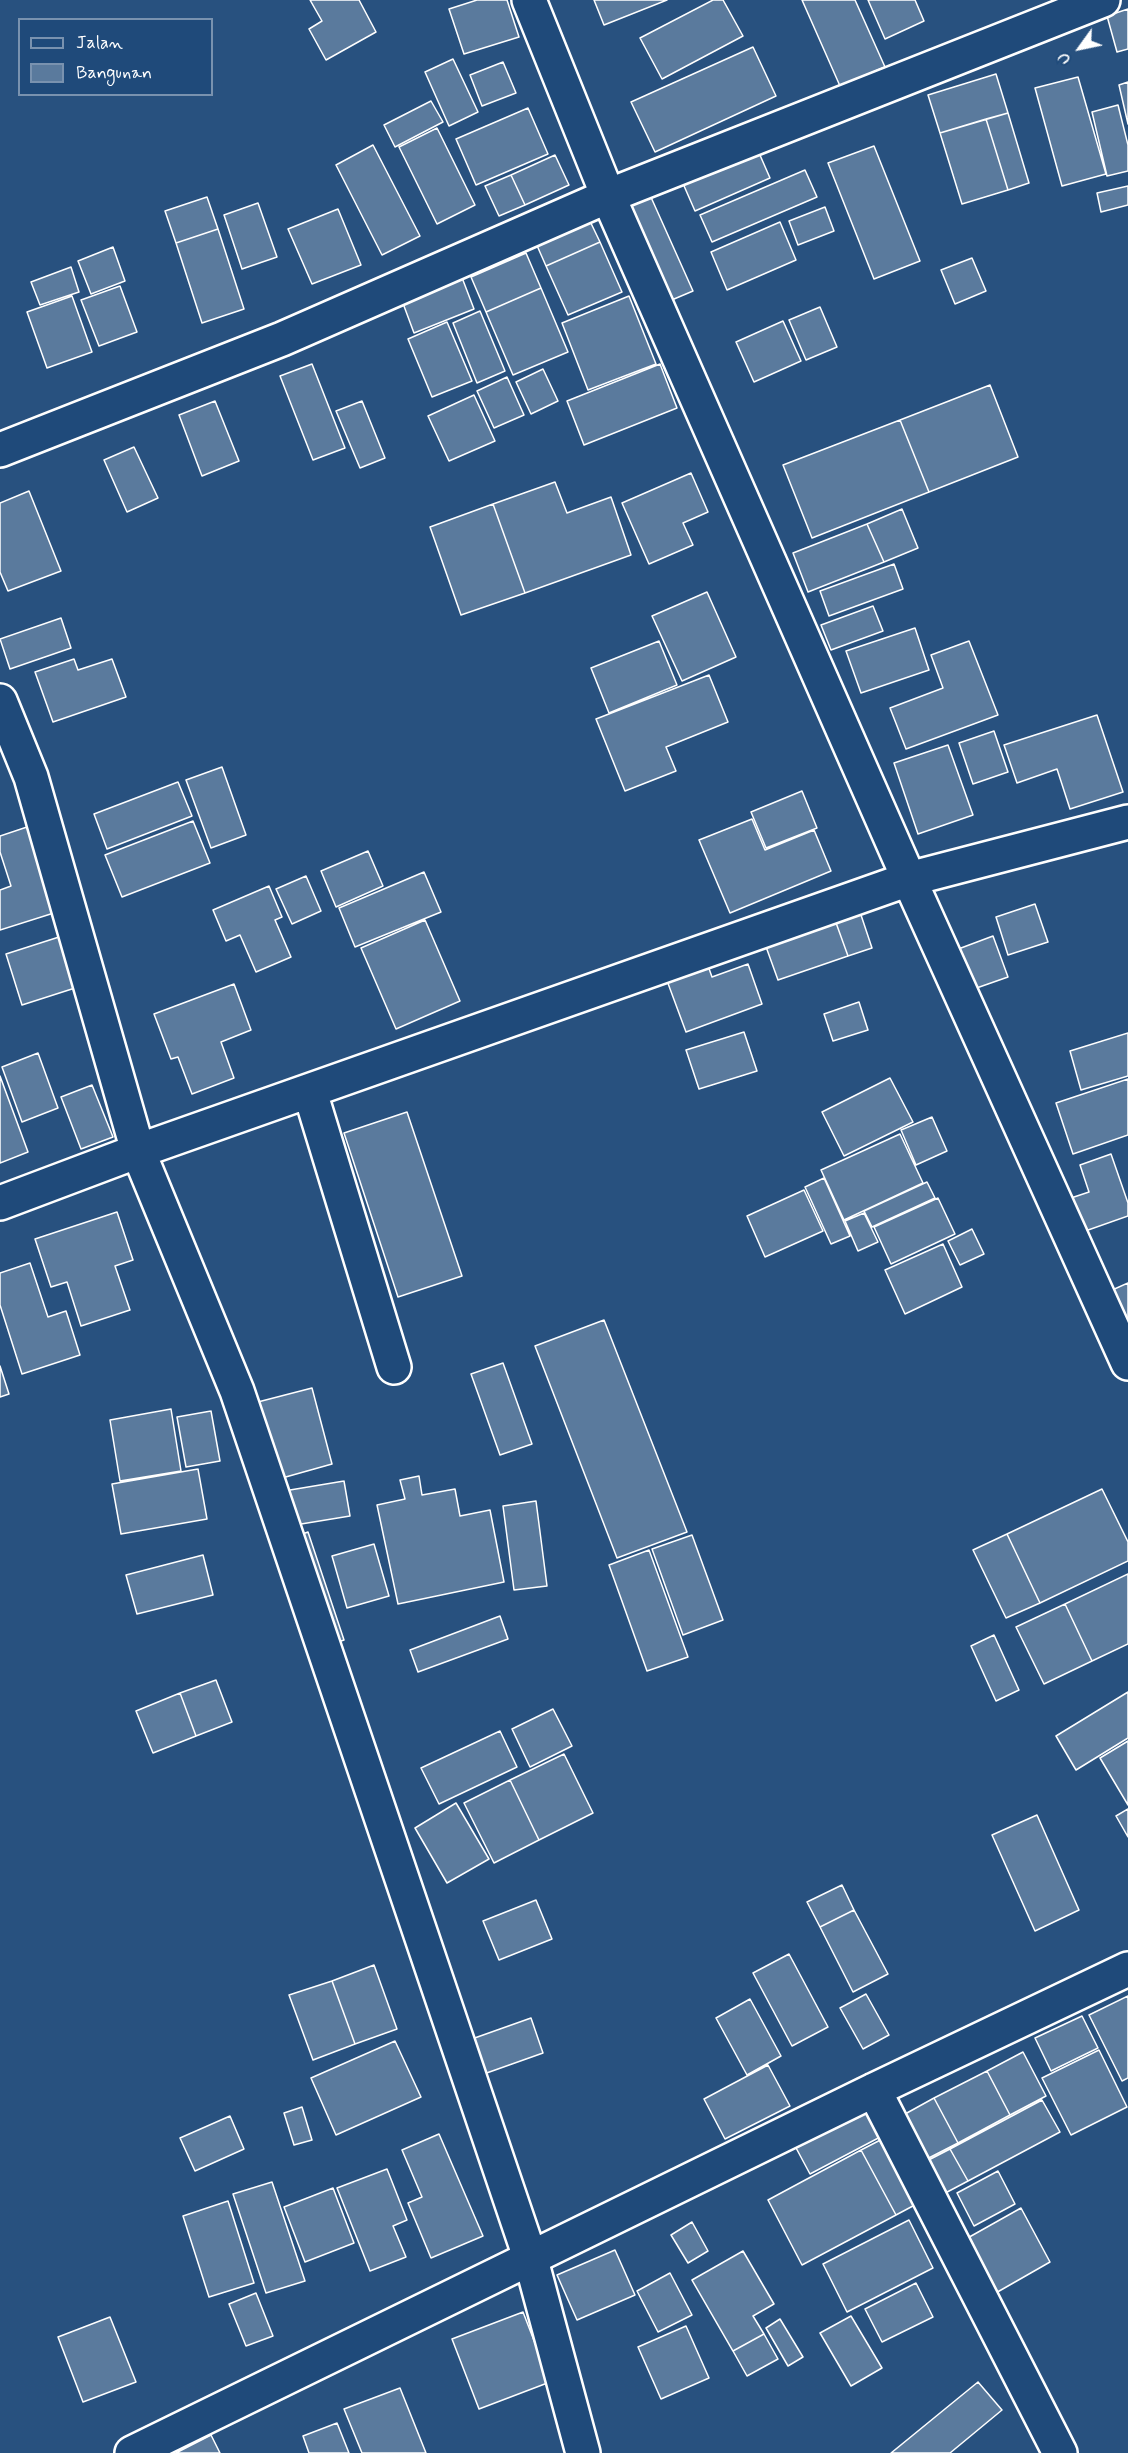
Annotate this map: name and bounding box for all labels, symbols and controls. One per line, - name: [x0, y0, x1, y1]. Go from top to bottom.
- legend: [18, 18, 213, 96]
- north arrow: [1050, 18, 1110, 78]
- text: Jalan: [76, 31, 123, 55]
- text: U: [1053, 48, 1076, 68]
- text: Bangunan: [76, 61, 152, 85]

